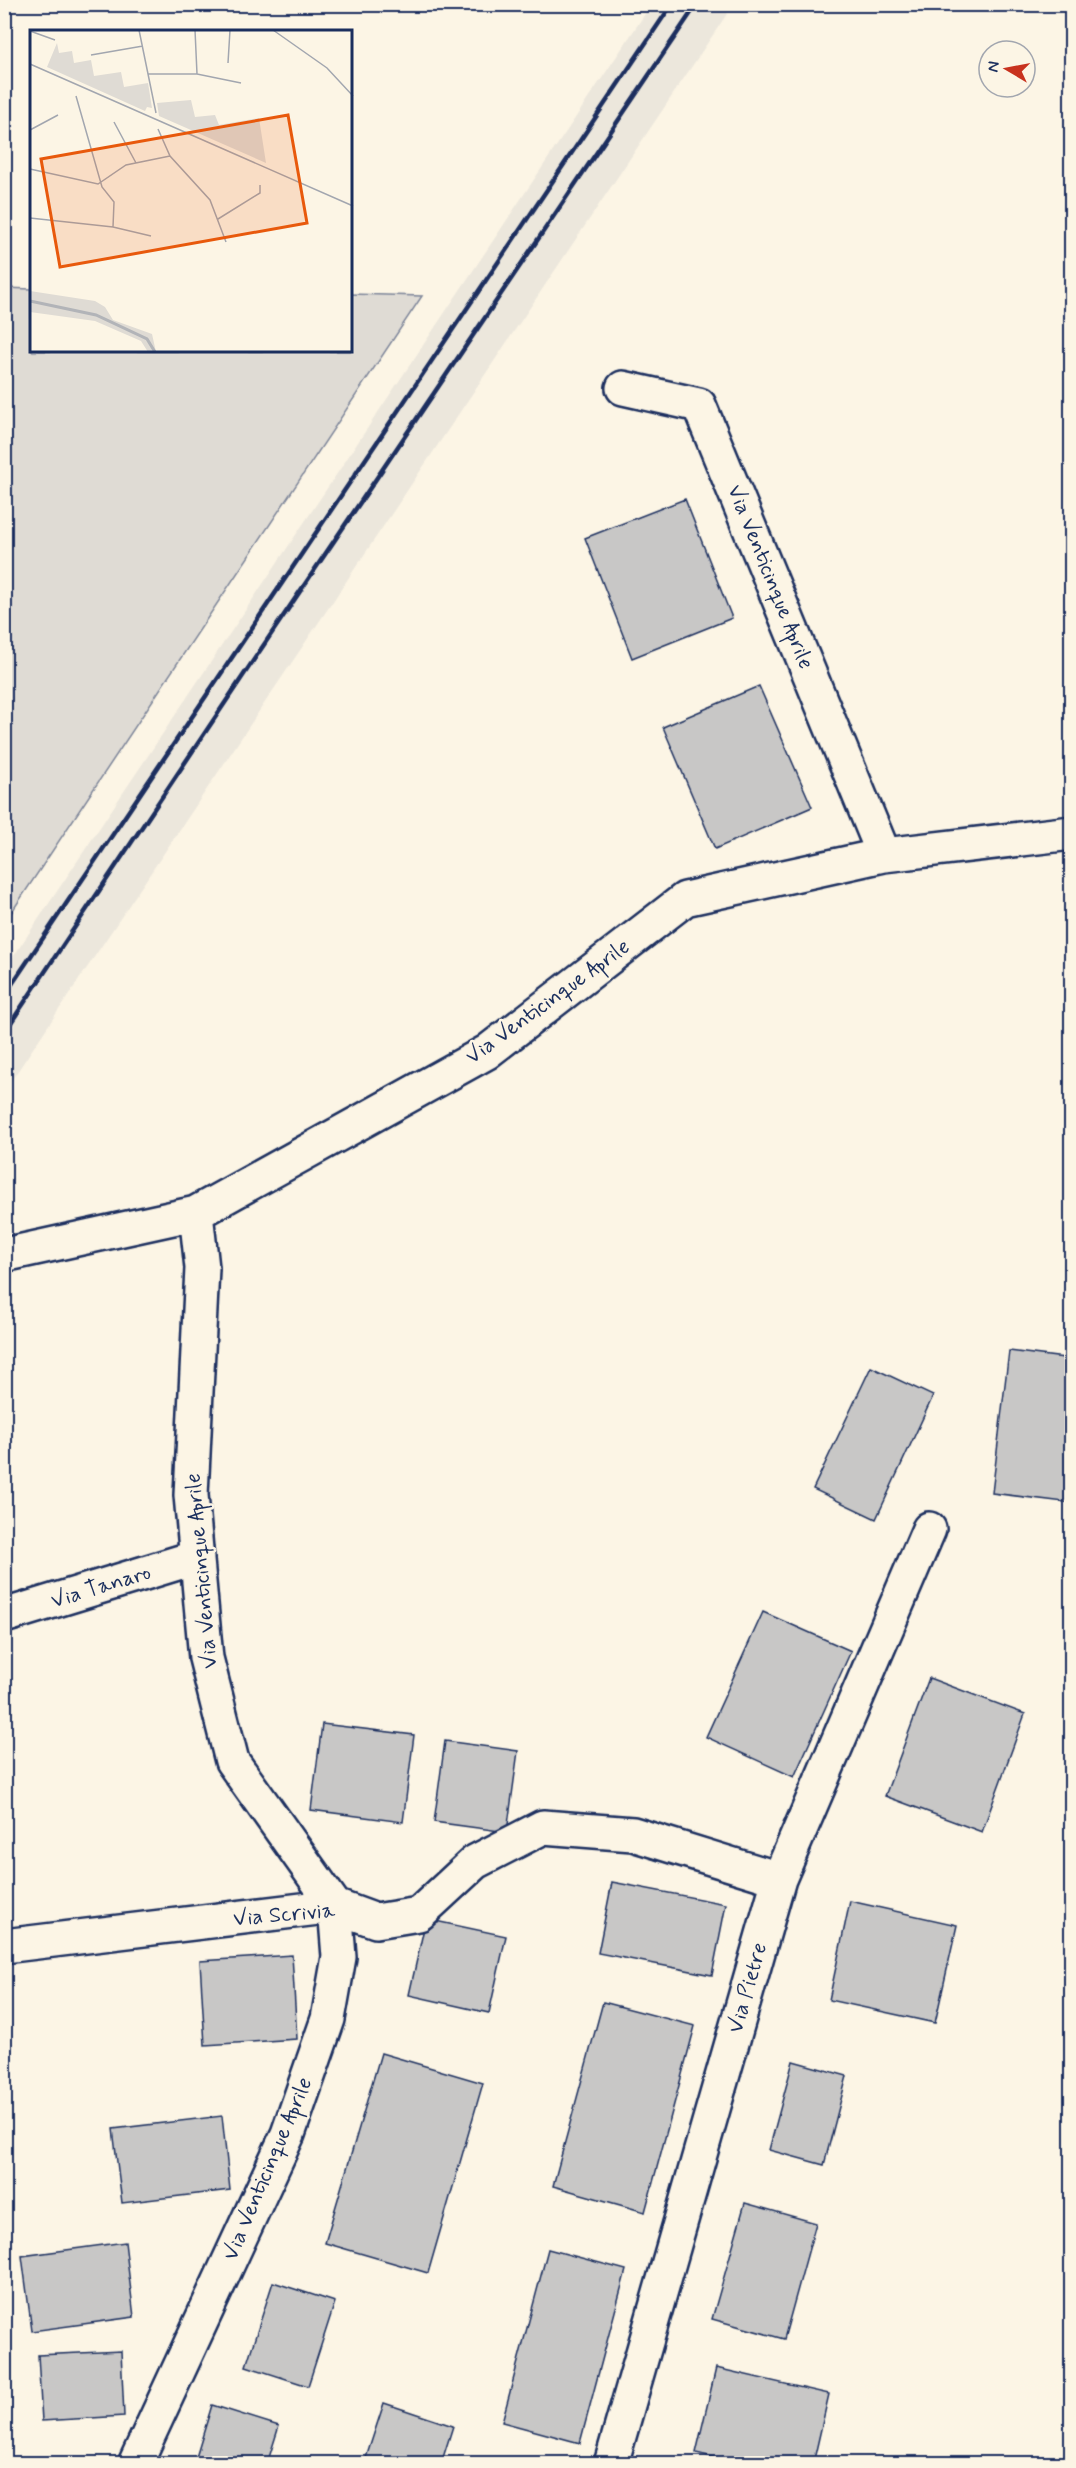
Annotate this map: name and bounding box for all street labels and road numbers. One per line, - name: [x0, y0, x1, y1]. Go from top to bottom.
- street label: Via Venticinque Aprile: [718, 481, 820, 674]
- street label: Via Venticinque Aprile: [460, 933, 637, 1073]
- street label: Via Venticinque Aprile: [179, 1472, 227, 1670]
- street label: Via Tanaro: [48, 1559, 154, 1615]
- street label: Via Scrivia: [232, 1897, 337, 1933]
- street label: Via Pietre: [722, 1939, 774, 2037]
- street label: Via Venticinque Aprile: [217, 2073, 321, 2266]

